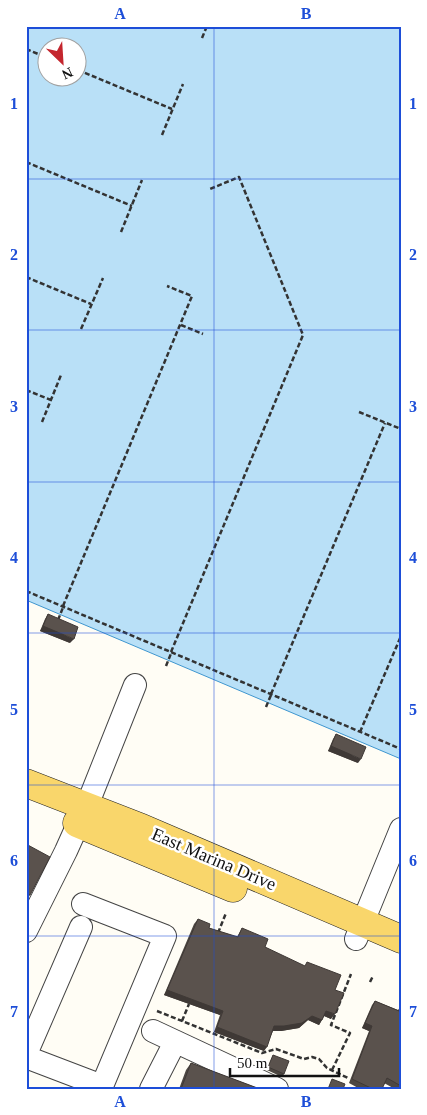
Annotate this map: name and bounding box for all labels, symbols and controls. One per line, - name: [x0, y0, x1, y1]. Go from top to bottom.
- text: A: [114, 5, 126, 22]
- text: B: [301, 5, 312, 22]
- north arrow: [38, 38, 88, 88]
- text: N: [60, 64, 75, 82]
- text: 1: [10, 95, 18, 112]
- text: 1: [409, 95, 417, 112]
- text: 2: [10, 246, 18, 263]
- text: 2: [409, 246, 417, 263]
- text: 3: [10, 398, 18, 415]
- text: 3: [409, 398, 417, 415]
- text: 4: [10, 549, 18, 566]
- text: 4: [409, 549, 417, 566]
- text: 5: [10, 701, 18, 718]
- text: 5: [409, 701, 417, 718]
- street label: East Marina Drive: [149, 824, 279, 894]
- text: 6: [10, 852, 18, 869]
- text: 6: [409, 852, 417, 869]
- text: 7: [10, 1003, 18, 1020]
- text: 7: [409, 1003, 417, 1020]
- scale bar: [230, 1045, 338, 1077]
- text: 50 m: [237, 1055, 268, 1071]
- text: A: [114, 1093, 126, 1110]
- text: B: [301, 1093, 312, 1110]

